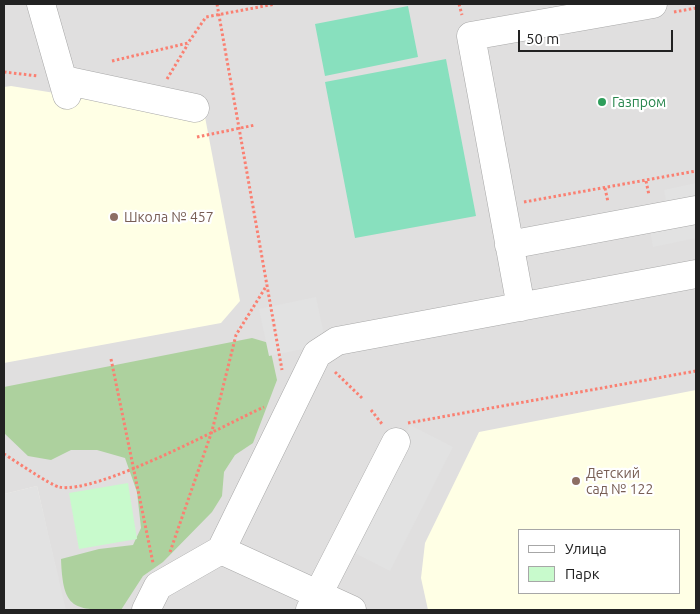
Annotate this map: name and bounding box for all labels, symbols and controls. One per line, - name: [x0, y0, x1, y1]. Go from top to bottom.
- scale bar: [520, 20, 675, 52]
- text: 50 m: [526, 30, 559, 47]
- place label: Газпром: [612, 94, 666, 110]
- marker: Газпром: [596, 96, 608, 108]
- place label: Школа № 457: [124, 209, 214, 225]
- marker: Школа № 457: [108, 211, 120, 223]
- place label: Детский сад № 122: [586, 465, 653, 498]
- marker: Детский сад № 122: [570, 475, 582, 487]
- legend: [518, 529, 680, 594]
- text: Улица: [565, 540, 607, 557]
- text: Парк: [565, 565, 600, 582]

